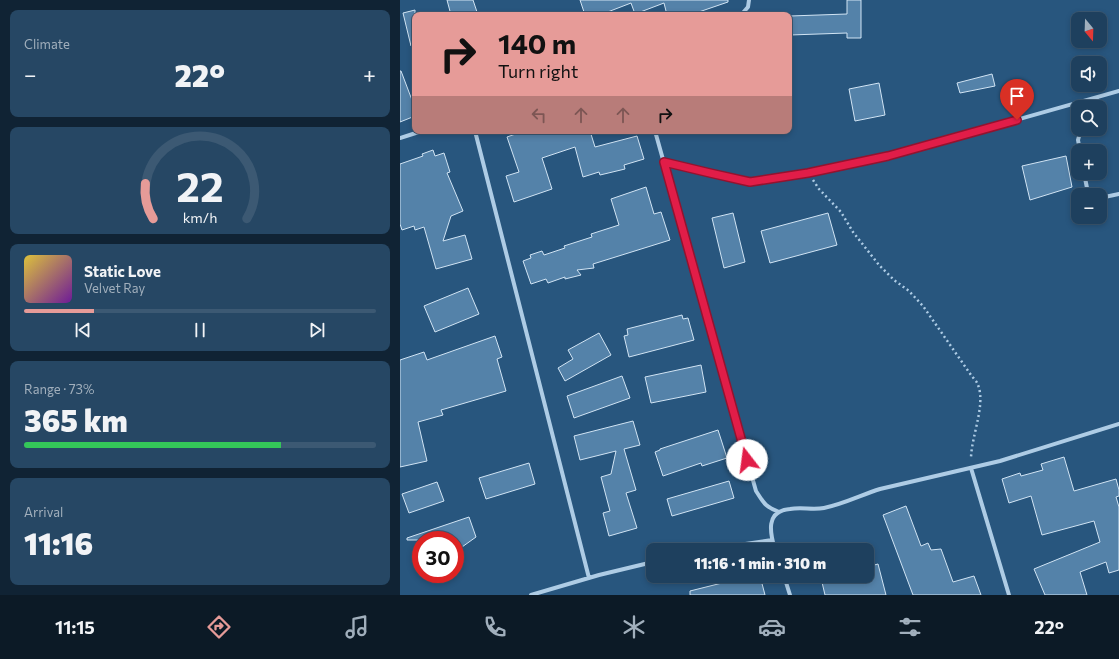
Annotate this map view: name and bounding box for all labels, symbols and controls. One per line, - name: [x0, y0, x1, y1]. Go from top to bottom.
- north arrow: [1071, 12, 1107, 48]
- map controls: [1071, 12, 1107, 224]
- text: 140 m: [498, 26, 576, 60]
- icon: right: [432, 28, 484, 80]
- text: Climate: [24, 36, 70, 52]
- text: 22°: [175, 56, 225, 93]
- button: sound: [1071, 56, 1107, 92]
- text: Turn right: [498, 60, 578, 82]
- text: −: [24, 61, 37, 88]
- text: +: [363, 61, 376, 88]
- pin: [1000, 79, 1034, 120]
- icon: arrive: [1006, 85, 1028, 107]
- button: search: [1071, 100, 1107, 136]
- icon: left: [528, 104, 550, 126]
- icon: ahead: [570, 104, 592, 126]
- icon: ahead: [612, 104, 634, 126]
- icon: right: [654, 104, 676, 126]
- button: +: [1071, 144, 1107, 180]
- text: 22: [176, 159, 224, 210]
- button: −: [1071, 188, 1107, 224]
- text: km/h: [183, 207, 217, 225]
- text: Static Love: [84, 262, 161, 280]
- text: Velvet Ray: [84, 280, 145, 296]
- icon: previous: [72, 319, 94, 341]
- icon: pause: [189, 319, 211, 341]
- icon: next: [306, 319, 328, 341]
- text: Range · 73%: [24, 381, 94, 397]
- text: 365 km: [24, 401, 128, 438]
- position arrow: [726, 439, 768, 481]
- text: Arrival: [24, 504, 63, 520]
- text: 11:16: [24, 524, 93, 561]
- speed limit sign: 30: [412, 531, 464, 583]
- text: 11:16 · 1 min · 310 m: [694, 554, 826, 572]
- icon: directions: [205, 613, 233, 641]
- icon: music: [343, 613, 371, 641]
- icon: phone: [481, 613, 509, 641]
- icon: climate: [620, 613, 648, 641]
- icon: car: [758, 613, 786, 641]
- icon: filters: [896, 613, 924, 641]
- text: 11:15: [55, 616, 95, 638]
- text: 22°: [1034, 616, 1064, 638]

